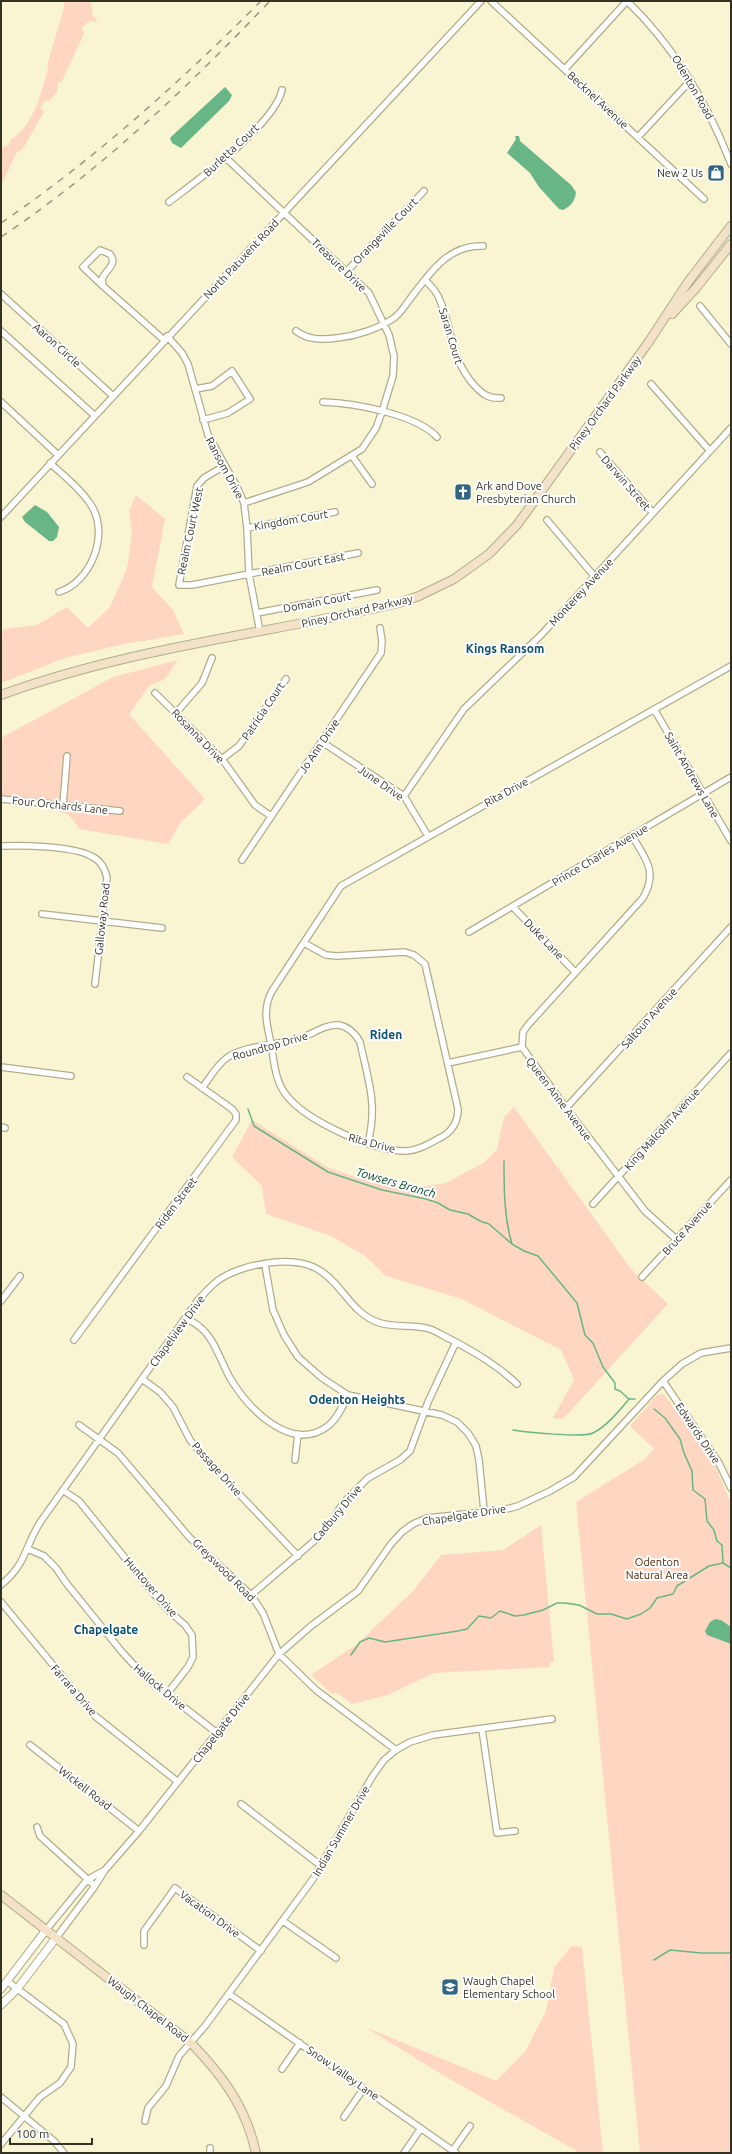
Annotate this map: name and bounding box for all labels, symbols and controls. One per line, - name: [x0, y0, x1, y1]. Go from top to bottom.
- street label: Odenton Road: [670, 53, 716, 121]
- street label: Becknel Avenue: [565, 69, 631, 131]
- street label: Burletta Court: [201, 121, 262, 179]
- shop icon: New 2 Us: [706, 163, 726, 183]
- place label: New 2 Us: [657, 167, 703, 179]
- street label: Orangeville Court: [350, 195, 420, 267]
- street label: North Patuxent Road: [201, 217, 281, 301]
- street label: Treasure Drive: [309, 236, 369, 294]
- street label: Saran Court: [437, 307, 465, 366]
- street label: Aaron Circle: [31, 321, 83, 369]
- street label: Piney Orchard Parkway: [567, 353, 644, 452]
- street label: Ransom Drive: [204, 435, 246, 501]
- street label: Darwin Street: [599, 453, 653, 513]
- place label: Ark and Dove Presbyterian Church: [476, 480, 576, 505]
- church icon: Ark and Dove Presbyterian Church: [453, 482, 473, 502]
- street label: Realm Court West: [175, 486, 205, 576]
- street label: Kingdom Court: [253, 507, 330, 532]
- street label: Realm Court East: [260, 550, 346, 578]
- street label: Monterey Avenue: [547, 556, 615, 628]
- street label: Domain Court: [282, 589, 353, 614]
- street label: Piney Orchard Parkway: [300, 592, 414, 630]
- district label: Kings Ransom: [466, 642, 544, 655]
- street label: Patricia Court: [239, 679, 287, 742]
- street label: Rosanna Drive: [169, 706, 227, 766]
- street label: Jo Ann Drive: [297, 717, 341, 775]
- street label: Saint Andrews Lane: [663, 730, 721, 820]
- street label: June Drive: [356, 763, 406, 803]
- street label: Rita Drive: [482, 775, 530, 809]
- street label: Four Orchards Lane: [11, 794, 109, 816]
- street label: Prince Charles Avenue: [550, 822, 650, 888]
- street label: Galloway Road: [92, 882, 112, 956]
- street label: Duke Lane: [522, 916, 566, 962]
- street label: Saltoun Avenue: [619, 985, 679, 1051]
- district label: Riden: [370, 1028, 402, 1041]
- street label: Roundtop Drive: [231, 1029, 309, 1063]
- street label: Queen Anne Avenue: [524, 1055, 594, 1143]
- street label: King Malcolm Avenue: [622, 1085, 702, 1173]
- street label: Rita Drive: [347, 1131, 397, 1155]
- water label: Towsers Branch: [355, 1165, 438, 1200]
- street label: Riden Street: [153, 1174, 200, 1231]
- street label: Bruce Avenue: [660, 1199, 714, 1257]
- street label: Chapelview Drive: [147, 1293, 207, 1369]
- district label: Odenton Heights: [309, 1393, 406, 1406]
- street label: Edwards Drive: [673, 1400, 723, 1466]
- street label: Passage Drive: [190, 1440, 244, 1498]
- street label: Cadbury Drive: [310, 1482, 364, 1544]
- street label: Chapelgate Drive: [421, 1502, 507, 1528]
- street label: Greyswood Road: [190, 1536, 258, 1604]
- street label: Huntover Drive: [122, 1555, 180, 1619]
- park label: Odenton Natural Area: [626, 1556, 688, 1581]
- district label: Chapelgate: [74, 1623, 138, 1636]
- street label: Farrara Drive: [49, 1662, 99, 1718]
- street label: Hallock Drive: [131, 1662, 189, 1712]
- street label: Chapelgate Drive: [190, 1691, 252, 1765]
- street label: Wickell Road: [56, 1764, 114, 1812]
- street label: Indian Summer Drive: [310, 1784, 372, 1878]
- street label: Vacation Drive: [178, 1888, 242, 1940]
- street label: Waugh Chapel Road: [105, 1974, 191, 2044]
- place label: Waugh Chapel Elementary School: [463, 1975, 555, 2000]
- school or university icon: Waugh Chapel Elementary School: [440, 1977, 460, 1997]
- street label: Snow Valley Lane: [305, 2044, 381, 2102]
- scale bar: [10, 2120, 92, 2146]
- text: 100 m: [16, 2127, 49, 2140]

